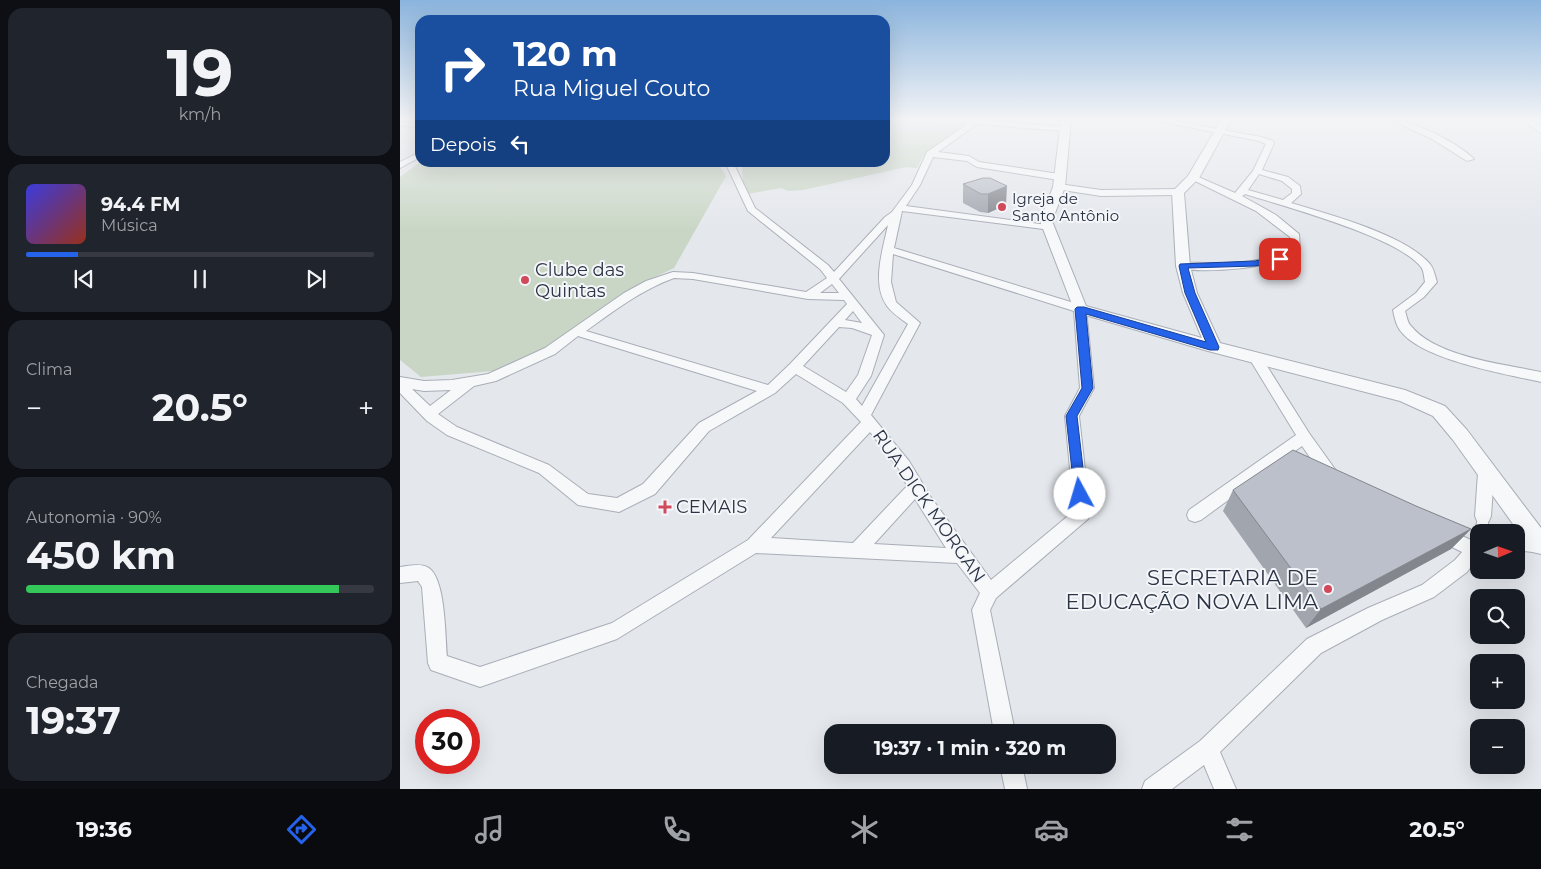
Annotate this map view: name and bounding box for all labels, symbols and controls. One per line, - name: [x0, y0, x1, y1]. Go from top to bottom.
- text: 120 m: [513, 32, 618, 75]
- text: 19: [167, 33, 233, 112]
- icon: right: [430, 35, 495, 100]
- text: Rua Miguel Couto: [513, 75, 710, 102]
- text: km/h: [179, 105, 221, 124]
- icon: left: [506, 130, 534, 158]
- text: Depois: [430, 133, 496, 156]
- place label: Igreja de Santo Antônio: [1012, 189, 1119, 225]
- text: 94.4 FM: [101, 193, 180, 216]
- marker: Igreja de Santo Antônio: [996, 201, 1008, 213]
- text: Música: [101, 216, 158, 235]
- pin: [1259, 238, 1301, 280]
- icon: arrive: [1266, 245, 1294, 273]
- place label: Clube das Quintas: [535, 259, 624, 302]
- icon: previous: [70, 265, 98, 293]
- icon: pause: [186, 265, 214, 293]
- icon: next: [302, 265, 330, 293]
- marker: Clube das Quintas: [519, 274, 531, 286]
- text: Clima: [26, 360, 72, 379]
- text: 20.5°: [152, 384, 248, 431]
- text: −: [26, 391, 42, 425]
- text: +: [358, 391, 374, 425]
- street label: RUA DICK MORGAN: [868, 425, 990, 587]
- position arrow: [1053, 467, 1105, 519]
- place label: CEMAIS: [676, 496, 747, 518]
- marker: CEMAIS: [658, 500, 672, 514]
- text: Autonomia · 90%: [26, 508, 162, 527]
- north arrow: [1470, 524, 1525, 579]
- map controls: [1470, 524, 1525, 774]
- text: 450 km: [26, 532, 176, 579]
- place label: SECRETARIA DE EDUCAÇÃO NOVA LIMA: [1066, 565, 1319, 614]
- marker: SECRETARIA DE EDUCAÇÃO NOVA LIMA: [1322, 583, 1334, 595]
- button: search: [1470, 589, 1525, 644]
- button: +: [1470, 654, 1525, 709]
- text: Chegada: [26, 673, 99, 692]
- text: 19:37: [26, 697, 121, 744]
- speed limit sign: 30: [415, 709, 480, 774]
- button: −: [1470, 719, 1525, 774]
- text: 19:37 · 1 min · 320 m: [874, 737, 1066, 760]
- icon: directions: [284, 812, 319, 847]
- icon: music: [472, 812, 507, 847]
- icon: phone: [659, 812, 694, 847]
- icon: climate: [847, 812, 882, 847]
- icon: car: [1034, 812, 1069, 847]
- icon: filters: [1222, 812, 1257, 847]
- text: 19:36: [76, 816, 132, 843]
- text: 20.5°: [1409, 816, 1465, 843]

